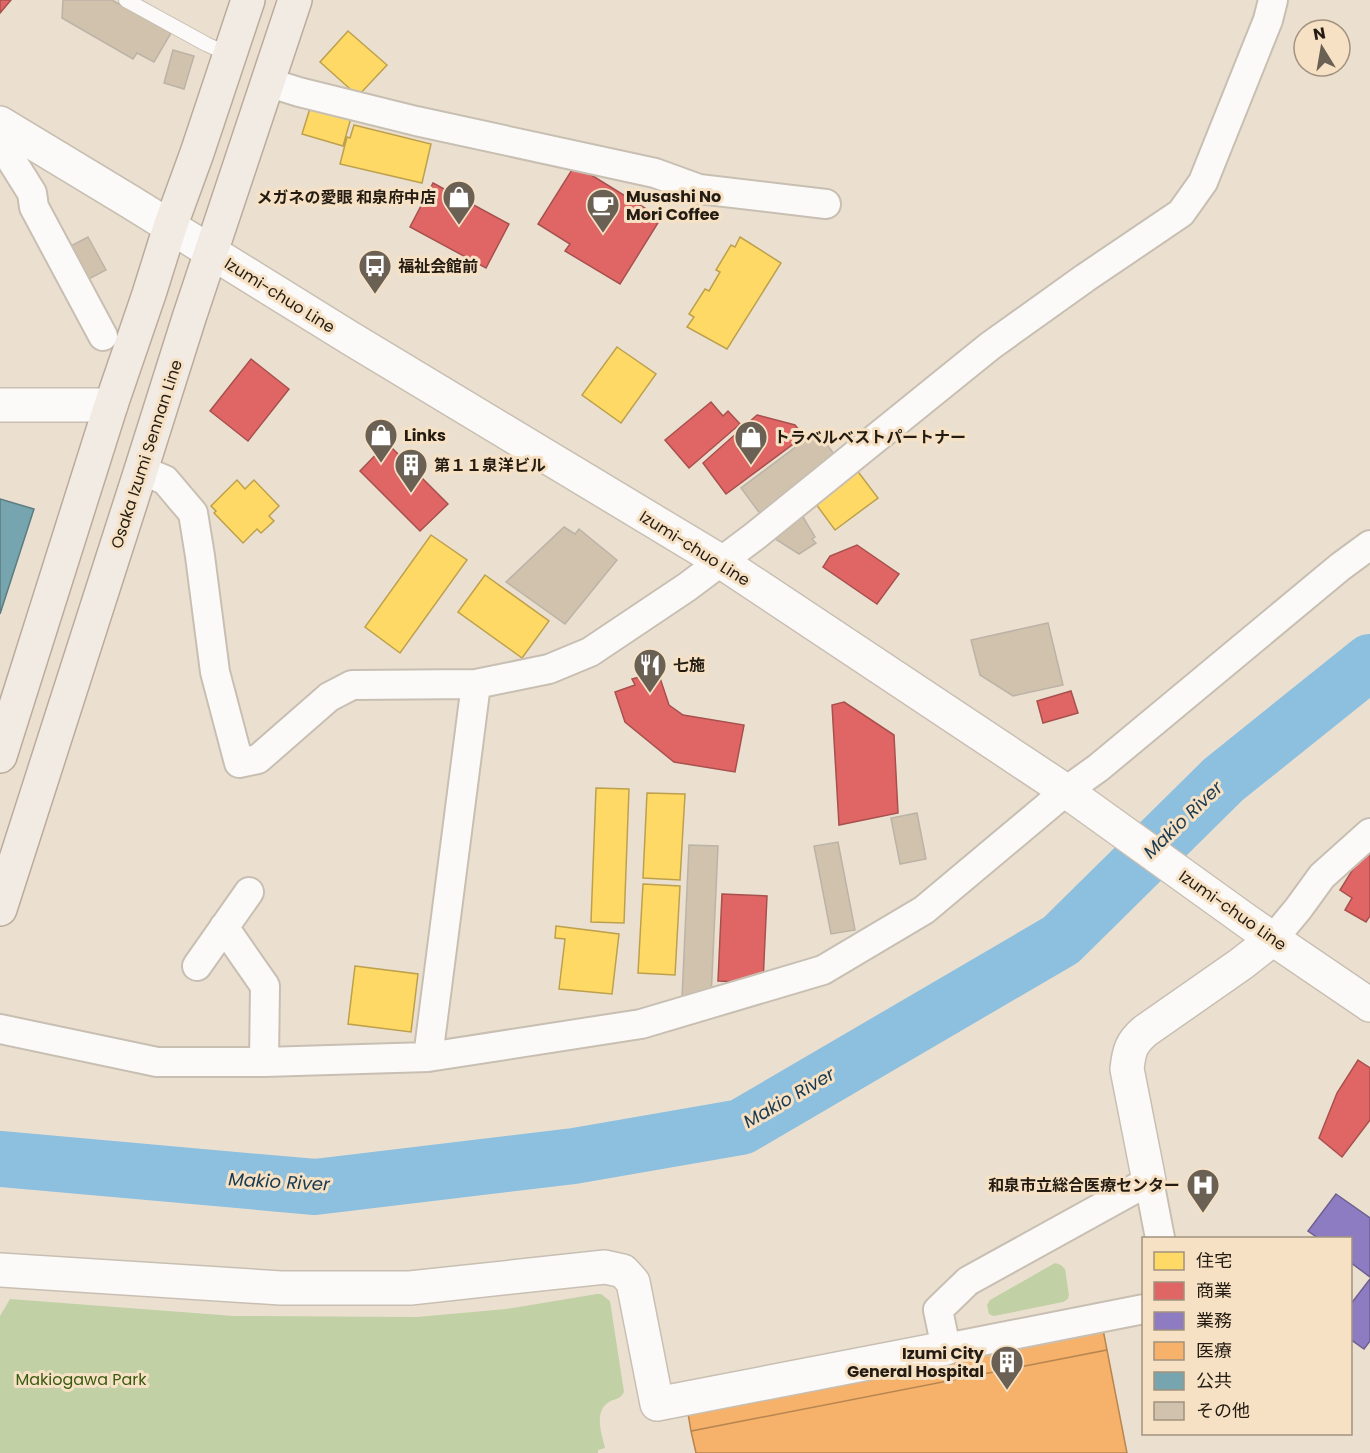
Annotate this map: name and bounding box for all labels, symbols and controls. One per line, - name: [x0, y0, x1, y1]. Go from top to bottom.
- north arrow: [1292, 18, 1352, 78]
- text: N: [1311, 21, 1327, 46]
- shop icon: メガネの愛眼 和泉府中店: [441, 179, 477, 226]
- place label: Musashi No Mori Coffee: [626, 185, 721, 226]
- place label: メガネの愛眼 和泉府中店: [257, 186, 436, 209]
- cafe icon: Musashi No Mori Coffee: [585, 187, 621, 234]
- bus stop icon: 福祉会館前: [357, 248, 393, 295]
- street label: Izumi-chuo Line: [220, 252, 339, 339]
- place label: 福祉会館前: [398, 255, 478, 278]
- street label: Osaka Izumi Sennan Line: [105, 357, 188, 552]
- shop icon: Links: [363, 417, 399, 464]
- shop icon: トラベルベストパートナー: [733, 419, 769, 466]
- place label: Links: [404, 424, 446, 447]
- place label: トラベルベストパートナー: [774, 426, 966, 449]
- building icon: 第１１泉洋ビル: [393, 447, 429, 494]
- place label: 第１１泉洋ビル: [434, 454, 546, 477]
- street label: Izumi-chuo Line: [635, 505, 754, 592]
- restaurant icon: 七施: [632, 647, 668, 694]
- place label: 七施: [673, 654, 705, 677]
- water label: Makio River: [1137, 774, 1229, 864]
- street label: Izumi-chuo Line: [1174, 865, 1291, 956]
- water label: Makio River: [739, 1061, 840, 1134]
- water label: Makio River: [228, 1166, 332, 1197]
- hospital icon: 和泉市立総合医療センター: [1185, 1167, 1221, 1214]
- place label: 和泉市立総合医療センター: [988, 1174, 1180, 1197]
- legend: [1142, 1237, 1352, 1435]
- text: 住宅: [1196, 1248, 1232, 1273]
- text: 商業: [1196, 1278, 1232, 1303]
- text: 業務: [1196, 1308, 1232, 1333]
- text: 医療: [1196, 1338, 1232, 1363]
- place label: Izumi City General Hospital: [847, 1342, 985, 1383]
- building icon: Izumi City General Hospital: [989, 1344, 1025, 1391]
- park label: Makiogawa Park: [15, 1368, 147, 1391]
- text: 公共: [1196, 1368, 1232, 1393]
- text: その他: [1196, 1398, 1250, 1423]

